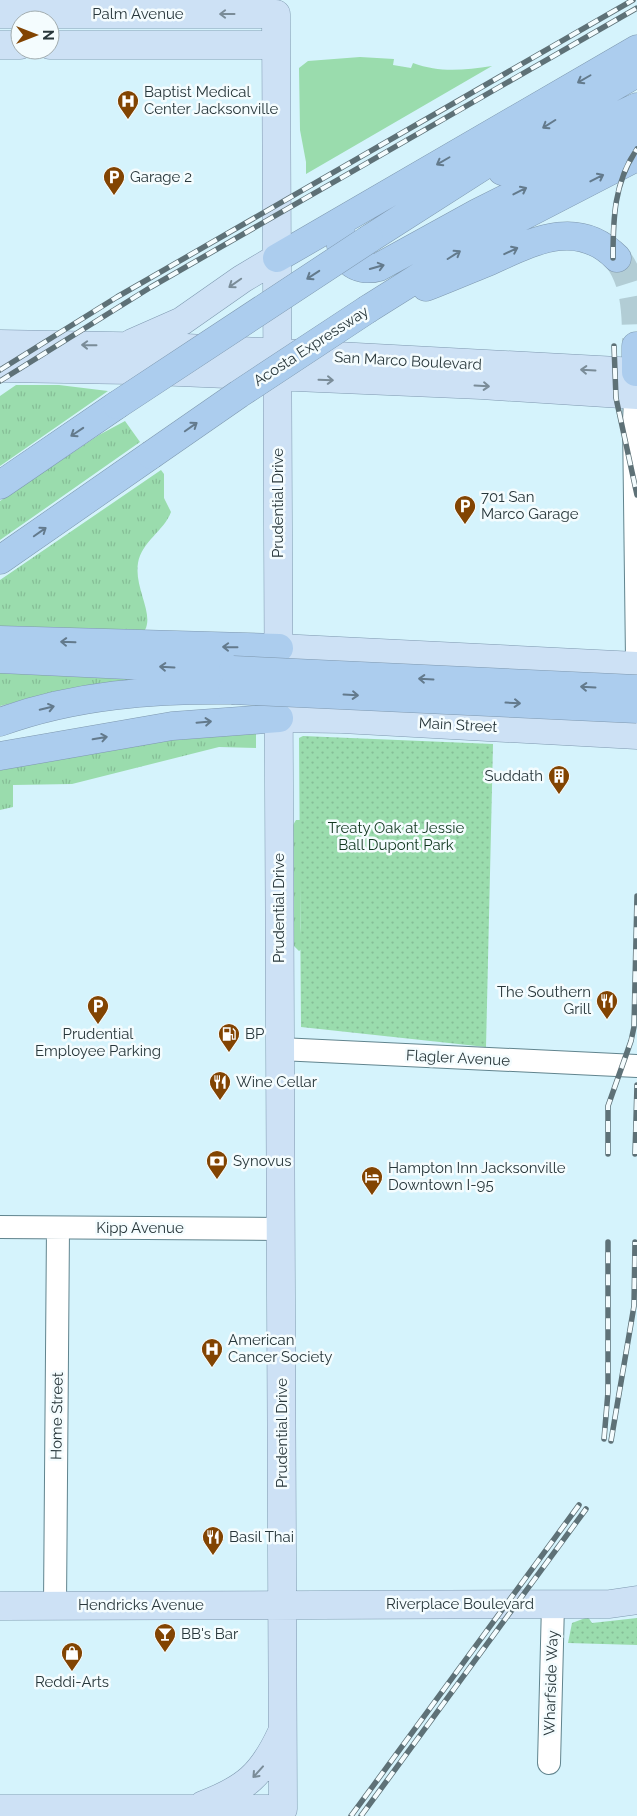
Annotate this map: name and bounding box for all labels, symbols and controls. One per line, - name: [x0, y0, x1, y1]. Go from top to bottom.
- street label: Palm Avenue: [92, 5, 184, 23]
- one-way arrow: [220, 9, 236, 19]
- north arrow: [10, 10, 60, 60]
- text: N: [40, 30, 56, 40]
- one-way arrow: [577, 75, 591, 85]
- place label: Baptist Medical Center Jacksonville: [144, 83, 278, 118]
- hospital icon: Baptist Medical Center Jacksonville: [116, 89, 140, 120]
- one-way arrow: [542, 120, 556, 130]
- one-way arrow: [436, 156, 451, 166]
- parking icon: Garage 2: [102, 165, 126, 196]
- place label: Garage 2: [130, 168, 192, 186]
- one-way arrow: [589, 173, 604, 182]
- one-way arrow: [512, 186, 527, 195]
- one-way arrow: [503, 246, 518, 255]
- one-way arrow: [446, 249, 460, 259]
- one-way arrow: [368, 262, 384, 271]
- one-way arrow: [307, 270, 321, 280]
- one-way arrow: [229, 278, 243, 289]
- street label: Acosta Expressway: [250, 302, 372, 390]
- one-way arrow: [81, 340, 97, 350]
- street label: San Marco Boulevard: [334, 348, 482, 374]
- one-way arrow: [581, 365, 597, 374]
- one-way arrow: [318, 375, 334, 384]
- one-way arrow: [474, 381, 490, 390]
- one-way arrow: [184, 422, 198, 432]
- one-way arrow: [70, 427, 84, 437]
- street label: Prudential Drive: [269, 448, 287, 558]
- place label: 701 San Marco Garage: [481, 488, 579, 523]
- parking icon: 701 San Marco Garage: [453, 494, 477, 525]
- one-way arrow: [33, 527, 47, 537]
- one-way arrow: [60, 637, 76, 647]
- one-way arrow: [222, 642, 238, 652]
- one-way arrow: [159, 662, 176, 672]
- one-way arrow: [418, 675, 434, 684]
- one-way arrow: [581, 682, 597, 691]
- one-way arrow: [343, 691, 359, 700]
- one-way arrow: [505, 698, 521, 708]
- one-way arrow: [38, 703, 54, 712]
- street label: Main Street: [418, 714, 498, 736]
- one-way arrow: [195, 718, 211, 727]
- one-way arrow: [91, 732, 107, 742]
- building icon: Suddath: [547, 764, 571, 795]
- place label: Suddath: [484, 767, 543, 785]
- park label: Treaty Oak at Jessie Ball Dupont Park: [328, 819, 464, 854]
- street label: Prudential Drive: [270, 853, 288, 963]
- place label: The Southern Grill: [497, 983, 592, 1018]
- restaurant icon: The Southern Grill: [595, 989, 619, 1020]
- parking icon: Prudential Employee Parking: [86, 994, 110, 1025]
- fuel station icon: BP: [217, 1022, 241, 1053]
- place label: Prudential Employee Parking: [35, 1025, 161, 1060]
- place label: BP: [245, 1025, 264, 1043]
- street label: Flagler Avenue: [406, 1046, 511, 1070]
- restaurant icon: Wine Cellar: [208, 1070, 232, 1101]
- place label: Wine Cellar: [236, 1073, 318, 1091]
- bank icon: Synovus: [205, 1149, 229, 1180]
- place label: Synovus: [233, 1152, 292, 1170]
- place label: Hampton Inn Jacksonville Downtown I-95: [388, 1159, 566, 1194]
- hotel icon: Hampton Inn Jacksonville Downtown I-95: [360, 1165, 384, 1196]
- street label: Kipp Avenue: [96, 1219, 184, 1237]
- place label: American Cancer Society: [228, 1331, 332, 1366]
- hospital icon: American Cancer Society: [200, 1337, 224, 1368]
- street label: Home Street: [47, 1372, 67, 1460]
- street label: Prudential Drive: [273, 1378, 291, 1488]
- restaurant icon: Basil Thai: [201, 1525, 225, 1556]
- place label: Basil Thai: [229, 1528, 294, 1546]
- street label: Riverplace Boulevard: [386, 1595, 534, 1613]
- street label: Hendricks Avenue: [78, 1596, 204, 1614]
- bar icon: BB's Bar: [153, 1622, 177, 1653]
- place label: BB's Bar: [181, 1625, 239, 1643]
- street label: Wharfside Way: [540, 1630, 562, 1736]
- shop icon: Reddi-Arts: [60, 1641, 84, 1672]
- place label: Reddi-Arts: [35, 1673, 109, 1691]
- one-way arrow: [252, 1766, 264, 1779]

